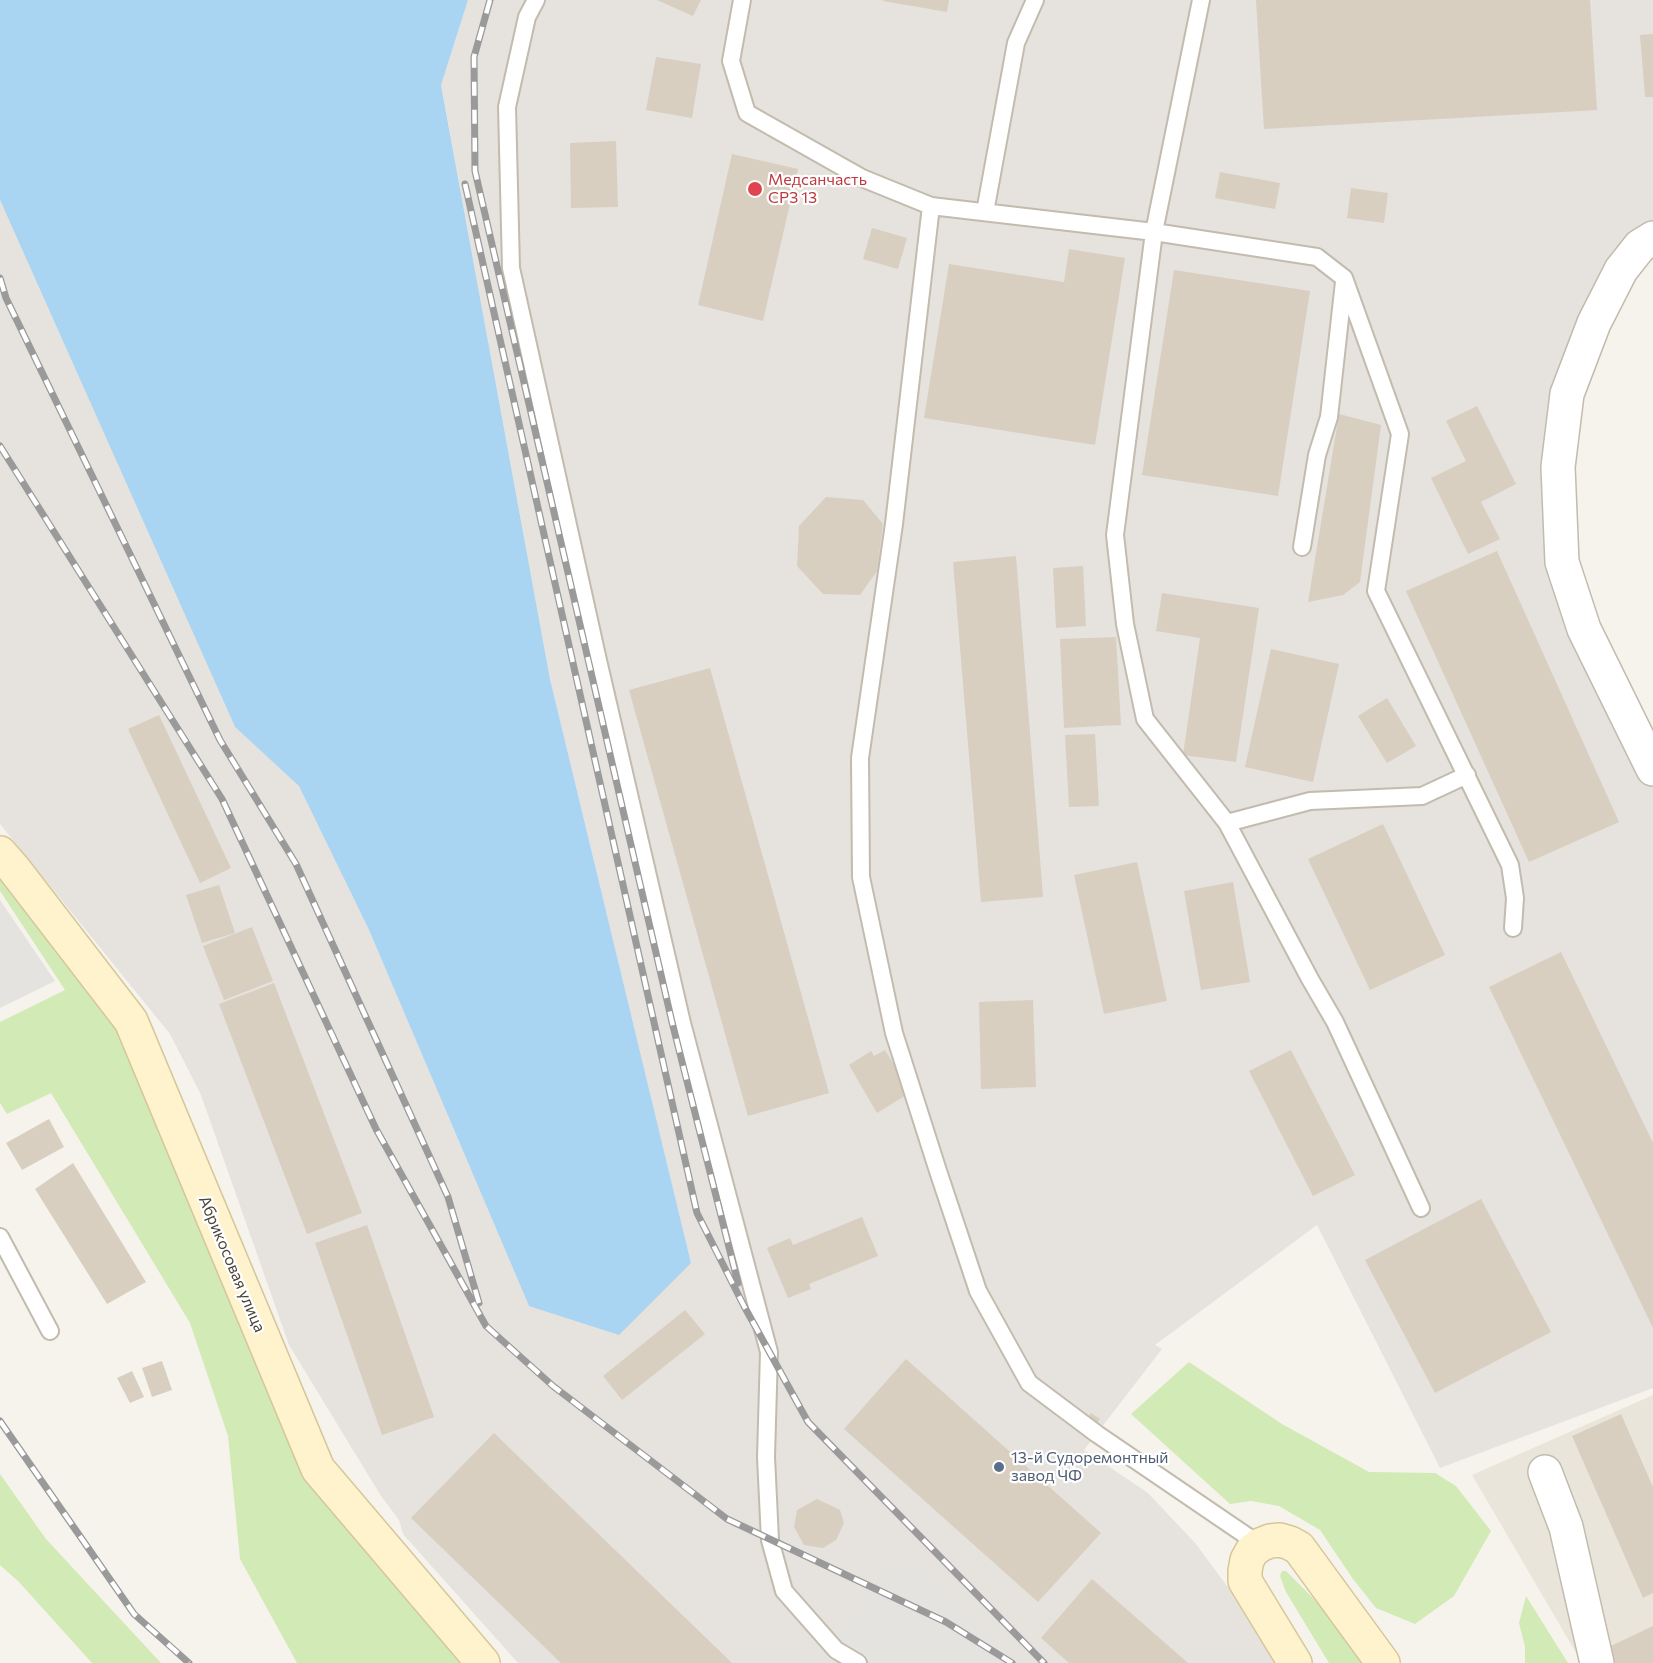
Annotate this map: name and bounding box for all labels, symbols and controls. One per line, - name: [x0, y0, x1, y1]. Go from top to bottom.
- place label: Медсанчасть СРЗ 13: [768, 170, 867, 208]
- marker: Медсанчасть СРЗ 13: [746, 180, 764, 198]
- street label: Абрикосовая улица: [195, 1193, 269, 1335]
- place label: 13-й Судоремонтный завод ЧФ: [1011, 1448, 1169, 1486]
- marker: 13-й Судоремонтный завод ЧФ: [992, 1460, 1006, 1474]

